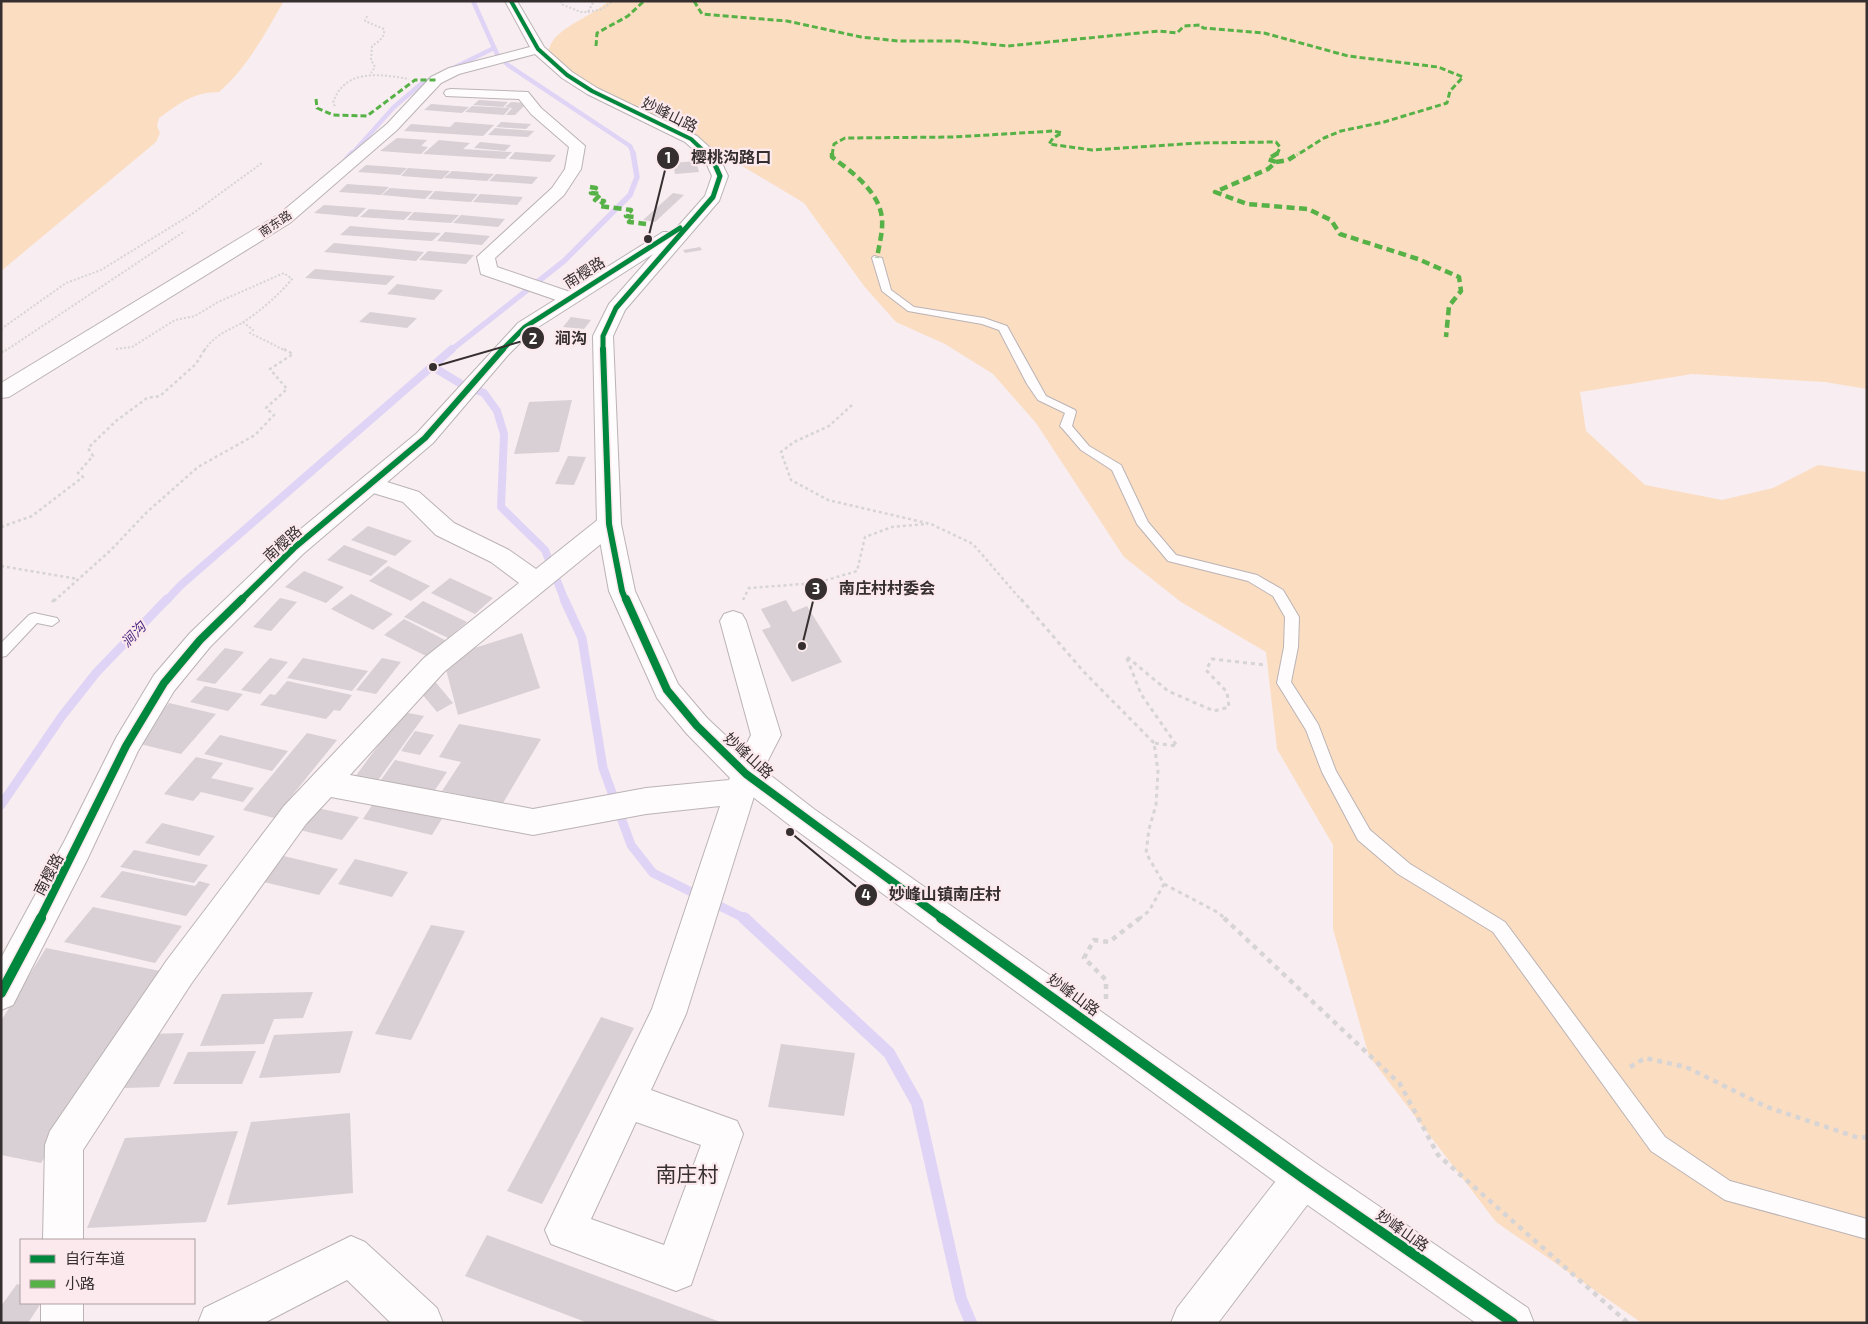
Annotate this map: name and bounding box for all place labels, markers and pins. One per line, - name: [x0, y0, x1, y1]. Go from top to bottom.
- callout: 樱桃沟路口: [656, 142, 781, 173]
- callout: 涧沟: [520, 323, 597, 354]
- callout: 南庄村村委会: [804, 573, 945, 604]
- callout: 妙峰山镇南庄村: [854, 879, 1011, 910]

